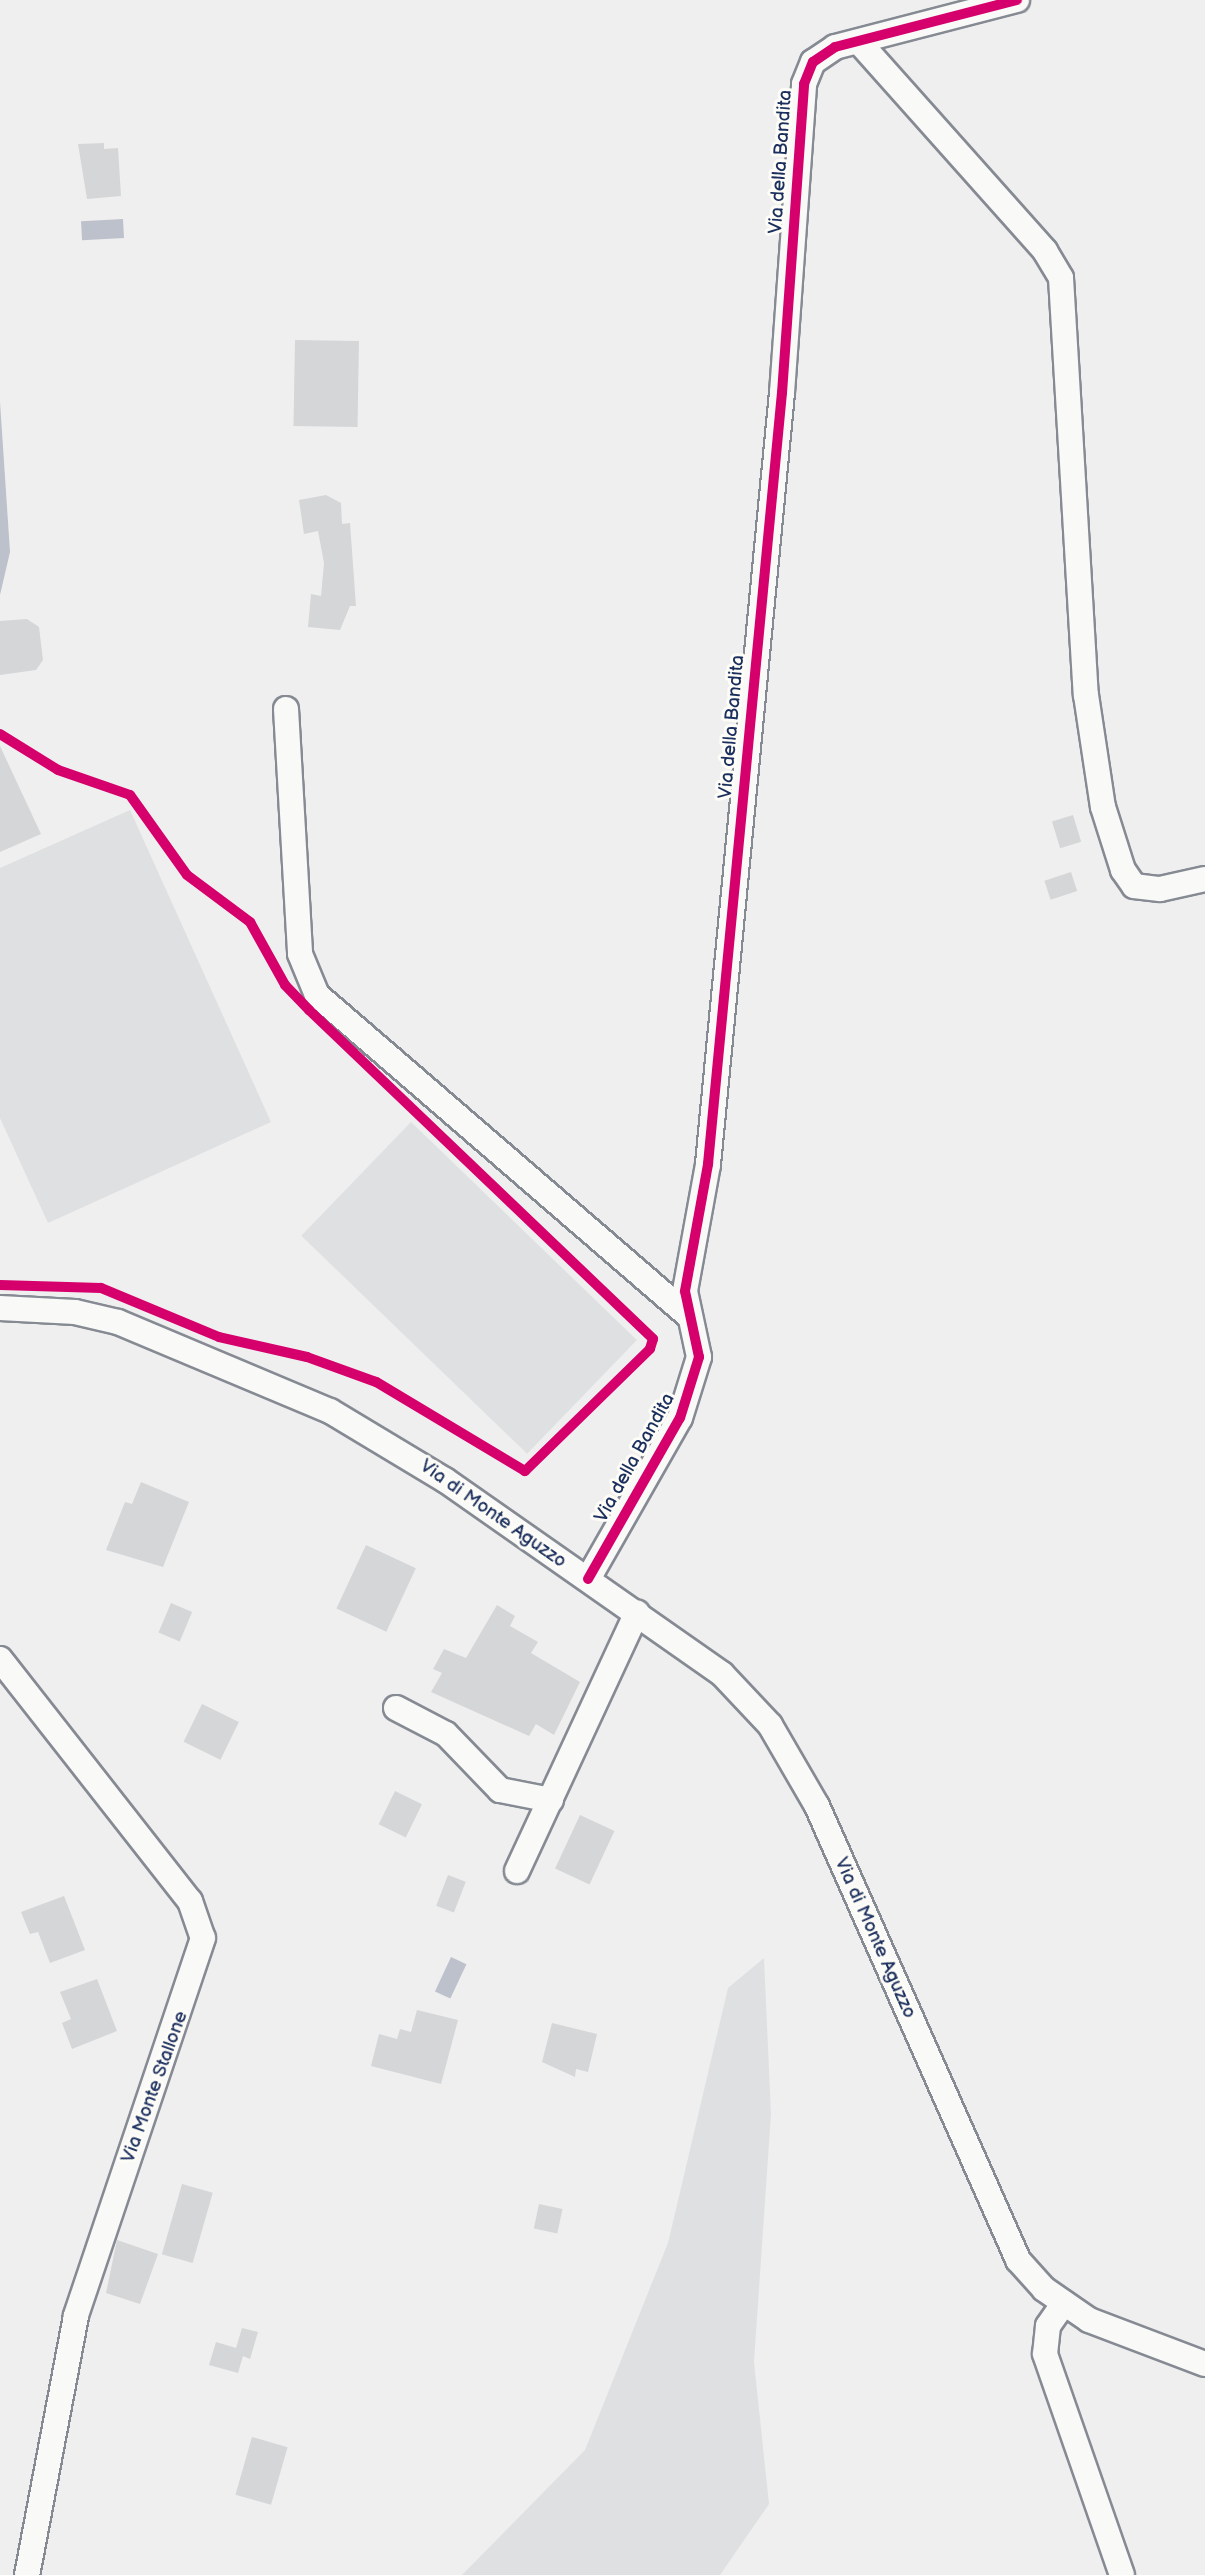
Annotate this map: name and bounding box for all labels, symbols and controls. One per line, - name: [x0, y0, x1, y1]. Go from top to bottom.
- street label: Via della Bandita: [765, 89, 797, 235]
- street label: Via della Bandita: [714, 654, 750, 800]
- street label: Via della Bandita: [590, 1389, 680, 1527]
- street label: Via di Monte Aguzzo: [415, 1455, 571, 1573]
- street label: Via di Monte Aguzzo: [829, 1854, 921, 2022]
- street label: Via Monte Stallone: [117, 2008, 193, 2166]

